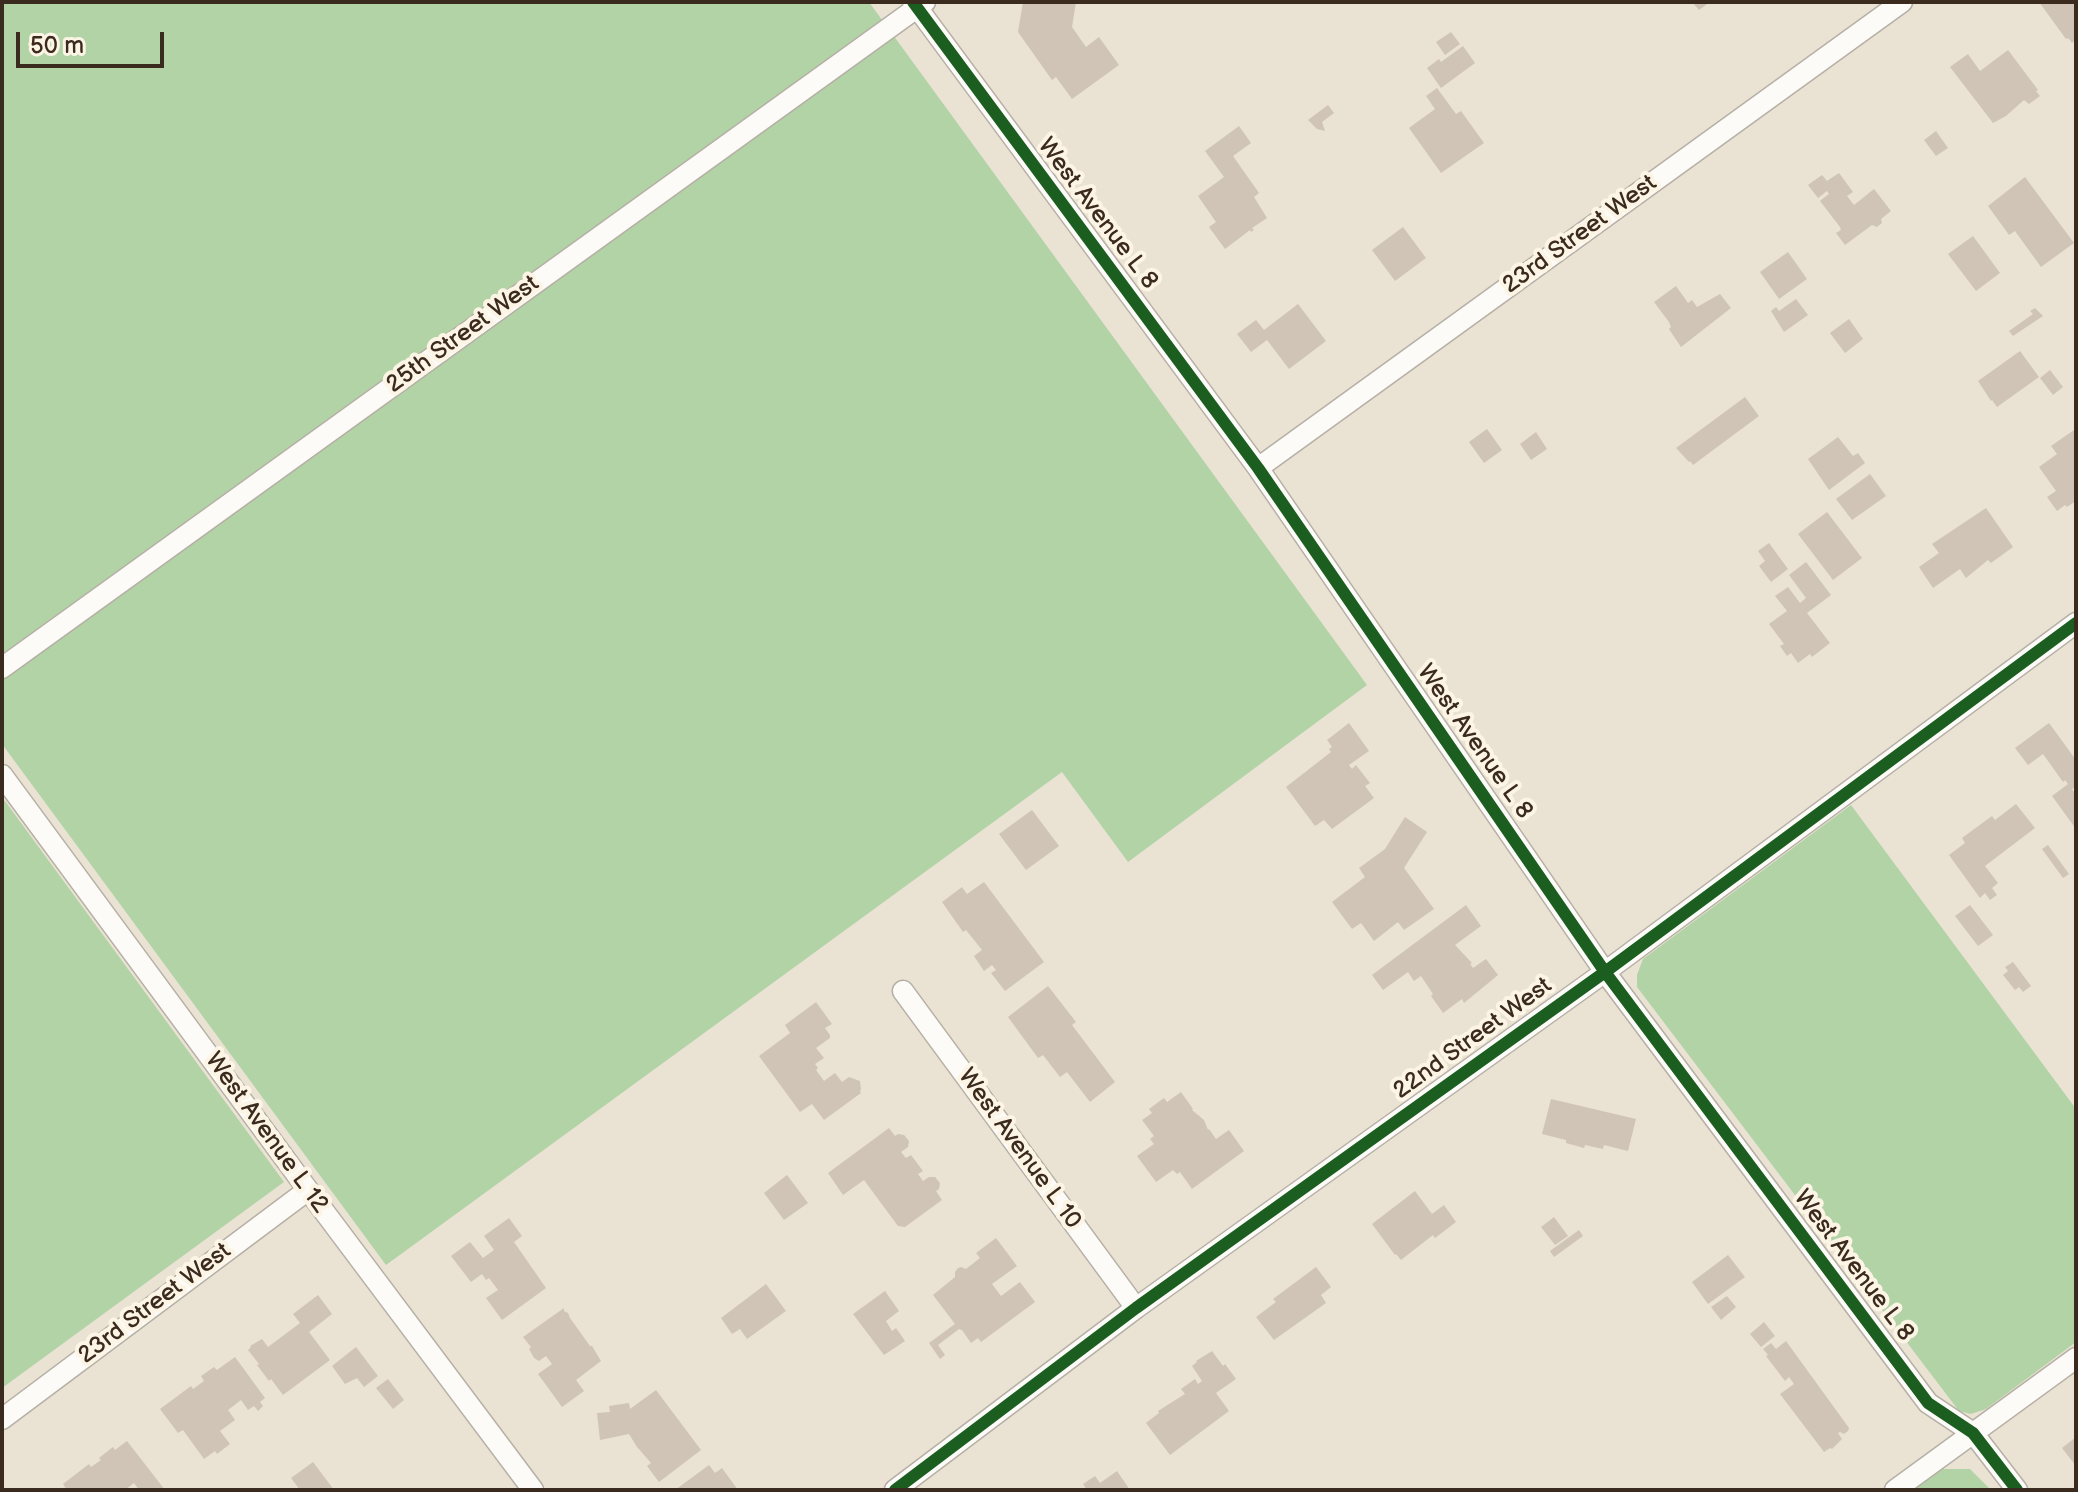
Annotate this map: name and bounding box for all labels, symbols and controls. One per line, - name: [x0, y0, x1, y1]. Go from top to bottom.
- scale bar: [20, 16, 168, 66]
- text: 50 m: [30, 31, 84, 60]
- street label: West Avenue L 8: [1031, 133, 1163, 295]
- street label: 23rd Street West: [1497, 169, 1663, 301]
- street label: 25th Street West: [381, 270, 545, 400]
- street label: West Avenue L 8: [1410, 659, 1538, 825]
- street label: 22nd Street West: [1388, 972, 1558, 1106]
- street label: West Avenue L 12: [198, 1047, 334, 1219]
- street label: West Avenue L 10: [951, 1063, 1087, 1235]
- street label: West Avenue L 8: [1787, 1185, 1919, 1347]
- street label: 23rd Street West: [73, 1237, 237, 1371]

